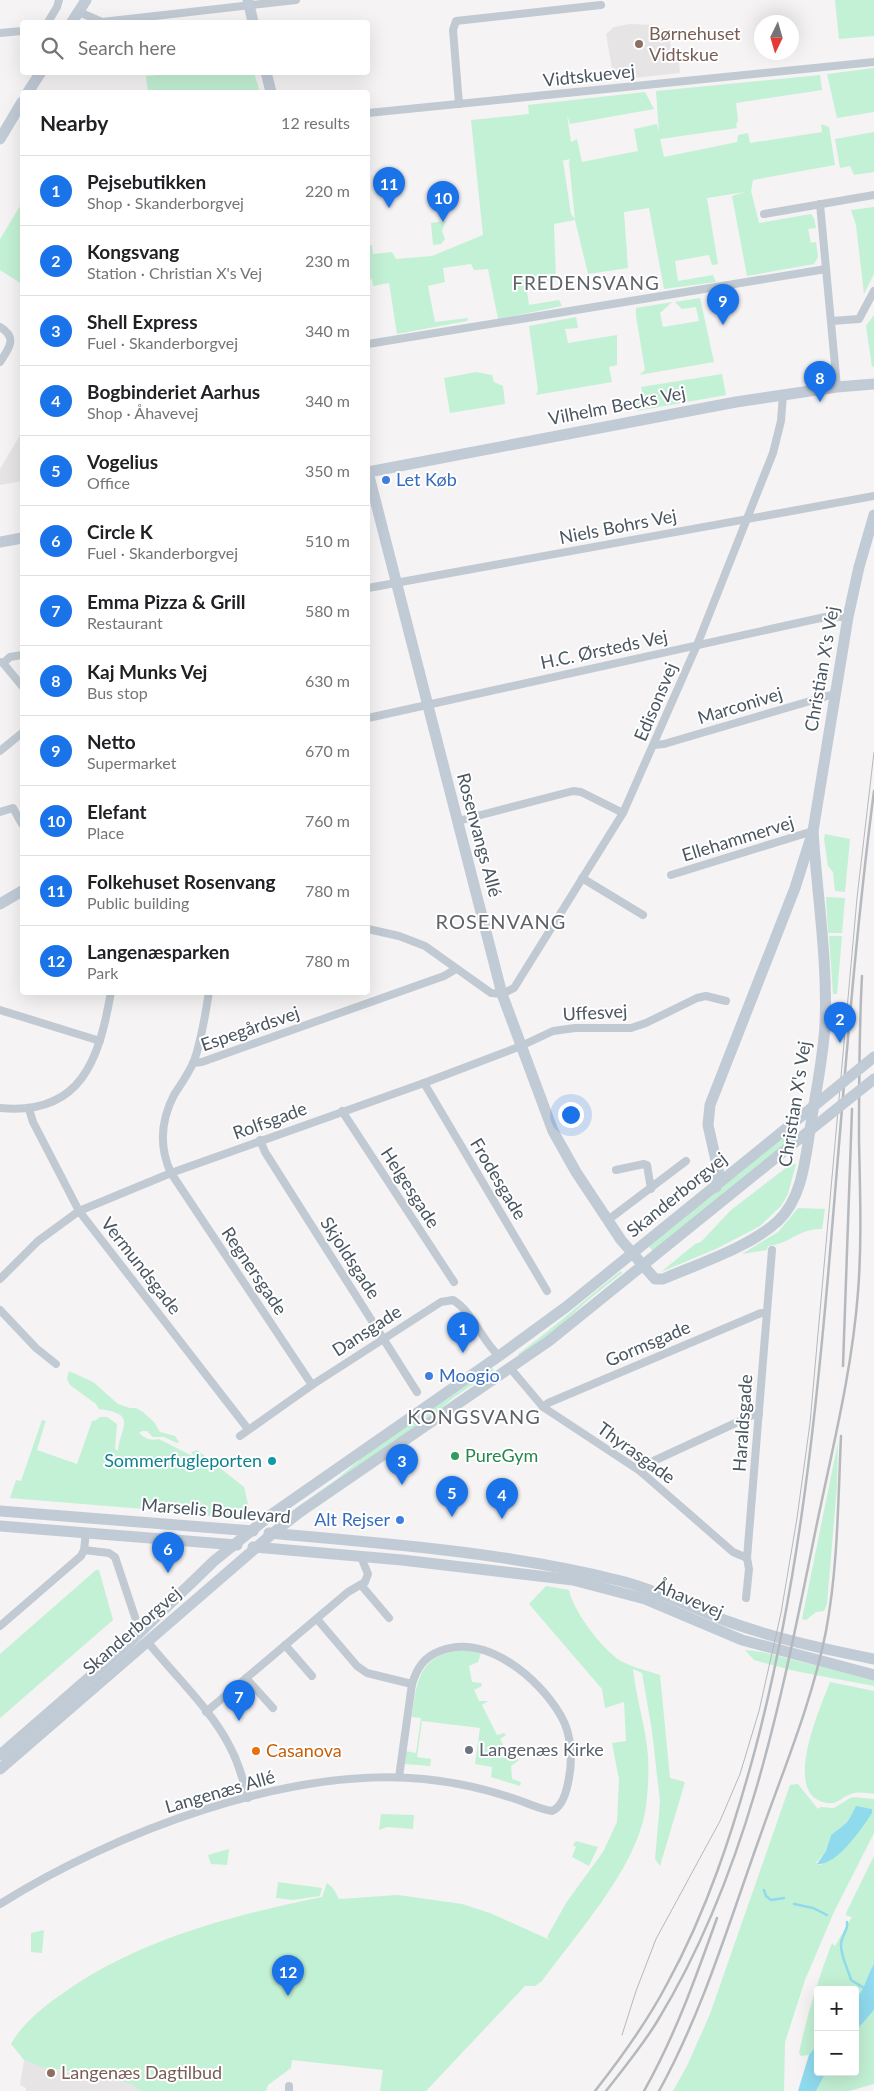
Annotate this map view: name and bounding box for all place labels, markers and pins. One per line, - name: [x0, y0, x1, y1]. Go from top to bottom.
- place label: Børnehuset Vidtskue: [649, 22, 741, 65]
- marker: Børnehuset Vidtskue: [633, 38, 645, 50]
- pin: 11: [373, 167, 405, 208]
- pin: 10: [427, 181, 459, 222]
- pin: 9: [707, 284, 739, 325]
- pin: 8: [804, 361, 836, 402]
- place label: Let Køb: [396, 468, 457, 490]
- marker: Let Køb: [380, 474, 392, 486]
- pin: 2: [824, 1002, 856, 1043]
- pin: 1: [447, 1312, 479, 1353]
- place label: Moogio: [439, 1364, 500, 1386]
- marker: Moogio: [423, 1370, 435, 1382]
- pin: 3: [386, 1444, 418, 1485]
- place label: PureGym: [465, 1444, 538, 1466]
- place label: Sommerfugleporten: [104, 1449, 262, 1471]
- marker: PureGym: [449, 1450, 461, 1462]
- marker: Sommerfugleporten: [266, 1455, 278, 1467]
- pin: 5: [436, 1476, 468, 1517]
- pin: 4: [486, 1478, 518, 1519]
- place label: Alt Rejser: [314, 1508, 390, 1530]
- marker: Alt Rejser: [394, 1514, 406, 1526]
- pin: 6: [152, 1532, 184, 1573]
- pin: 7: [223, 1680, 255, 1721]
- place label: Langenæs Kirke: [479, 1738, 604, 1760]
- place label: Casanova: [266, 1739, 342, 1761]
- marker: Langenæs Kirke: [463, 1744, 475, 1756]
- marker: Casanova: [250, 1745, 262, 1757]
- pin: 12: [272, 1955, 304, 1996]
- place label: Langenæs Dagtilbud: [61, 2061, 222, 2083]
- marker: Langenæs Dagtilbud: [45, 2067, 57, 2079]

